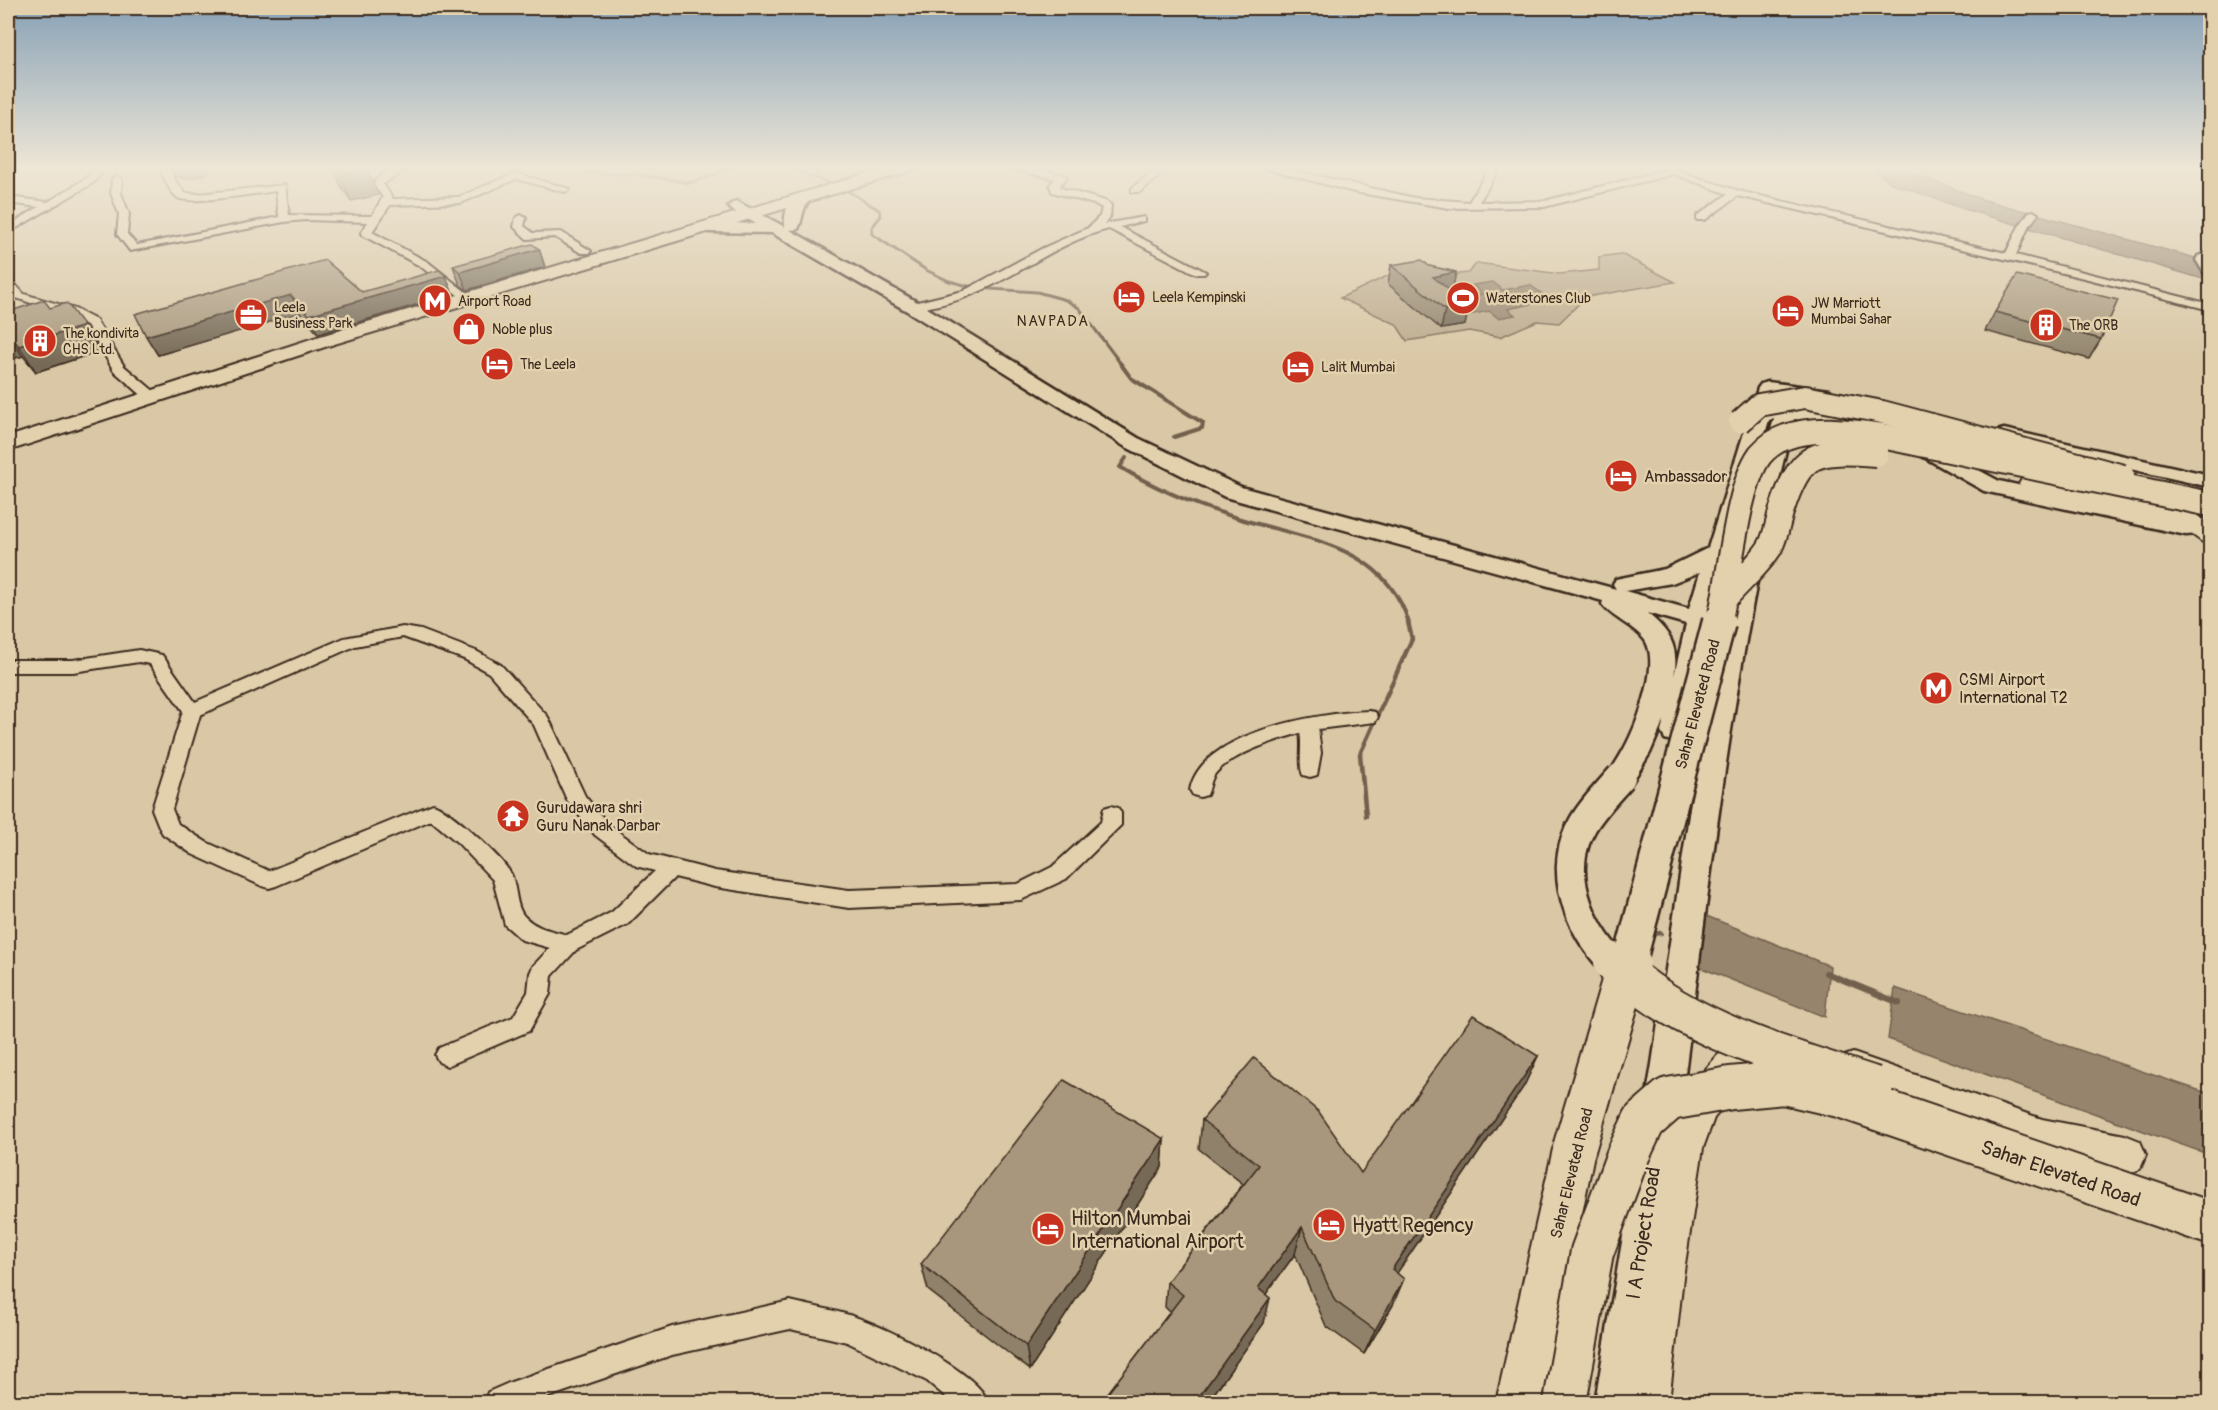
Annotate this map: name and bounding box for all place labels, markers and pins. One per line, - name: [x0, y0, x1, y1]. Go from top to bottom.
- hotel icon: Leela Kempinski: [1111, 279, 1147, 315]
- sports icon: Waterstones Club: [1445, 280, 1481, 316]
- metro station icon: Airport Road: [417, 283, 453, 319]
- place label: Leela Kempinski: [1152, 289, 1246, 306]
- place label: Waterstones Club: [1486, 290, 1591, 307]
- place label: Airport Road: [458, 293, 532, 310]
- hotel icon: JW Marriott Mumbai Sahar: [1770, 293, 1806, 329]
- place label: JW Marriott Mumbai Sahar: [1811, 295, 1892, 328]
- office icon: Leela Business Park: [233, 297, 269, 333]
- place label: Leela Business Park: [274, 299, 353, 332]
- building icon: The ORB: [2028, 307, 2064, 343]
- shop icon: Noble plus: [451, 311, 487, 347]
- place label: The ORB: [2069, 317, 2118, 334]
- place label: Noble plus: [492, 321, 553, 338]
- building icon: The kondivita CHS Ltd.: [22, 323, 58, 359]
- place label: The kondivita CHS Ltd.: [63, 325, 139, 358]
- hotel icon: The Leela: [479, 346, 515, 382]
- hotel icon: Lalit Mumbai: [1280, 349, 1316, 385]
- place label: The Leela: [520, 356, 576, 373]
- place label: Lalit Mumbai: [1321, 359, 1395, 376]
- hotel icon: Ambassador: [1603, 458, 1639, 494]
- place label: Ambassador: [1644, 467, 1727, 487]
- metro station icon: CSMI Airport International T2: [1918, 670, 1954, 706]
- place label: CSMI Airport International T2: [1959, 670, 2068, 708]
- temple icon: Gurudawara shri Guru Nanak Darbar: [495, 798, 531, 834]
- place label: Gurudawara shri Guru Nanak Darbar: [536, 798, 661, 836]
- place label: Hilton Mumbai International Airport: [1071, 1206, 1245, 1254]
- hotel icon: Hyatt Regency: [1311, 1207, 1347, 1243]
- hotel icon: Hilton Mumbai International Airport: [1030, 1211, 1066, 1247]
- place label: Hyatt Regency: [1352, 1213, 1474, 1238]

